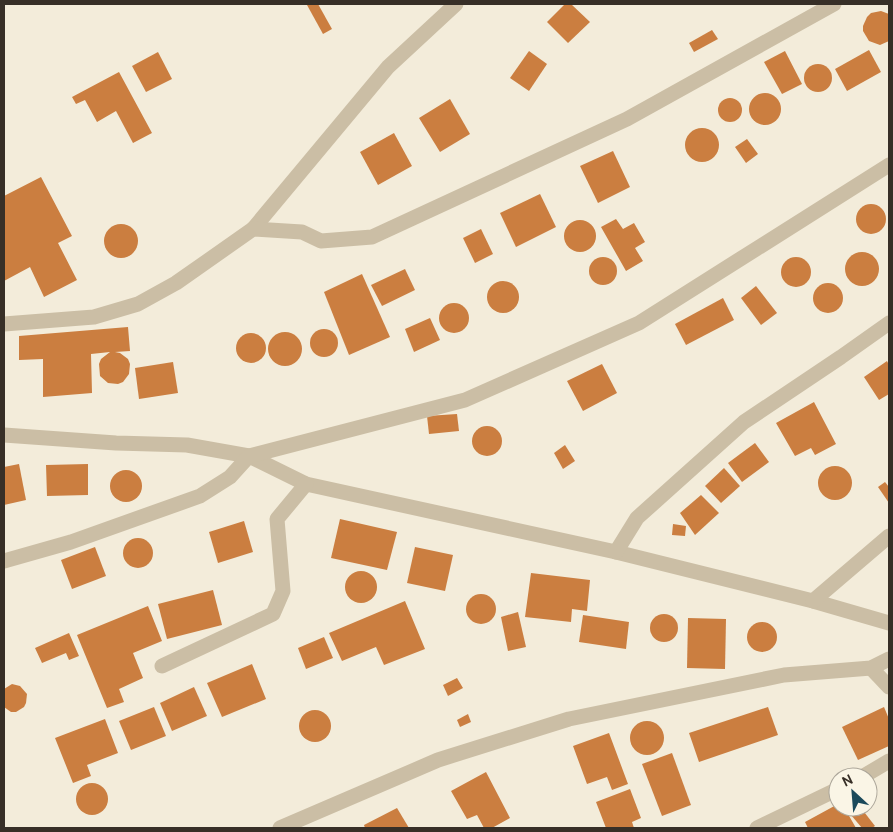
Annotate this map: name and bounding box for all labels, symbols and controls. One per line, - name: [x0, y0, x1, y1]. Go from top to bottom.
- north arrow: [828, 767, 878, 817]
- text: N: [840, 772, 856, 792]

